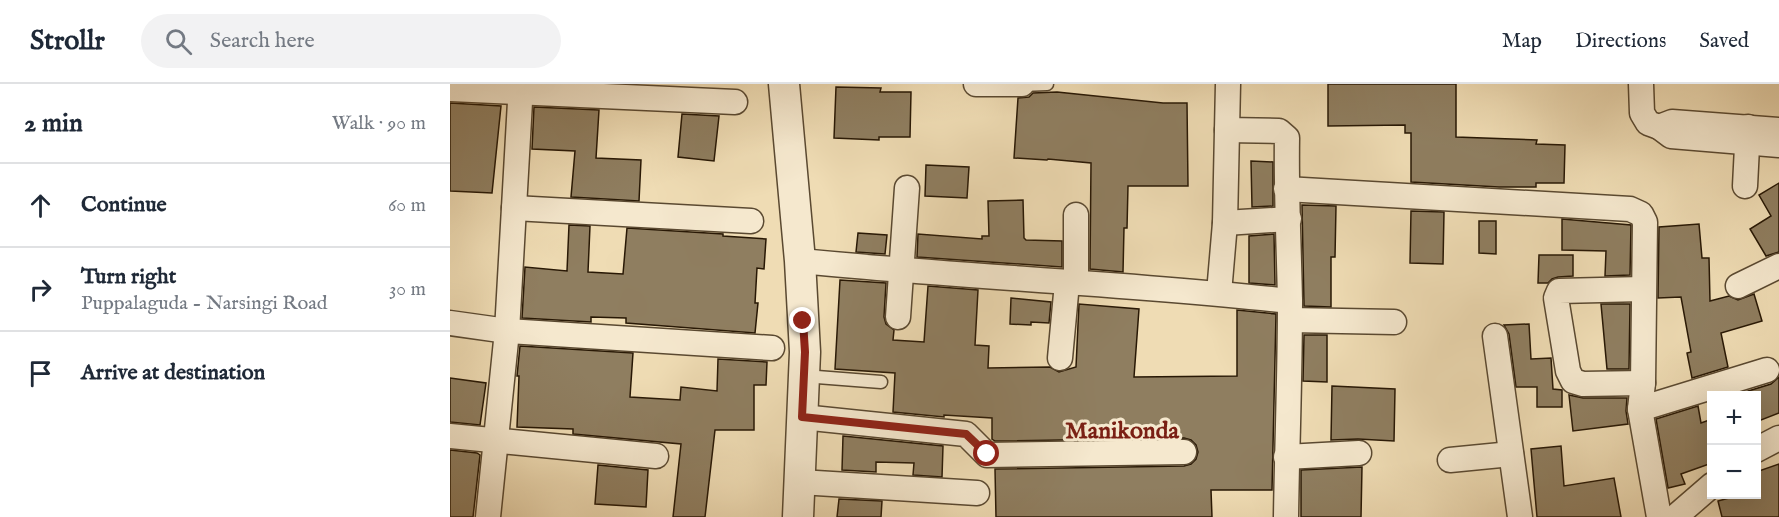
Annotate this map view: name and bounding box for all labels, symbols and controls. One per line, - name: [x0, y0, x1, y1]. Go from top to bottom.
- search box: [141, 14, 561, 68]
- text: Strollr: [30, 24, 105, 59]
- icon: search: [162, 25, 195, 58]
- text: Search here: [210, 27, 315, 55]
- text: Map: [1502, 28, 1542, 55]
- text: Directions: [1575, 28, 1666, 55]
- text: Saved: [1699, 28, 1749, 55]
- text: 2 min: [24, 107, 83, 140]
- text: Walk · 90 m: [332, 111, 426, 136]
- icon: ahead: [24, 189, 57, 222]
- text: Continue: [81, 191, 167, 219]
- text: 60 m: [388, 193, 426, 218]
- text: Turn right: [81, 263, 176, 291]
- icon: right: [24, 273, 57, 306]
- text: 30 m: [389, 277, 426, 302]
- text: Puppalaguda - Narsingi Road: [81, 291, 327, 316]
- route end: [789, 307, 815, 333]
- icon: arrive: [24, 357, 57, 390]
- text: Arrive at destination: [81, 359, 265, 387]
- map controls: [1707, 391, 1761, 499]
- button: +: [1707, 391, 1761, 445]
- district label: Manikonda: [1065, 416, 1179, 447]
- route start: [973, 440, 999, 466]
- button: −: [1707, 445, 1761, 499]

